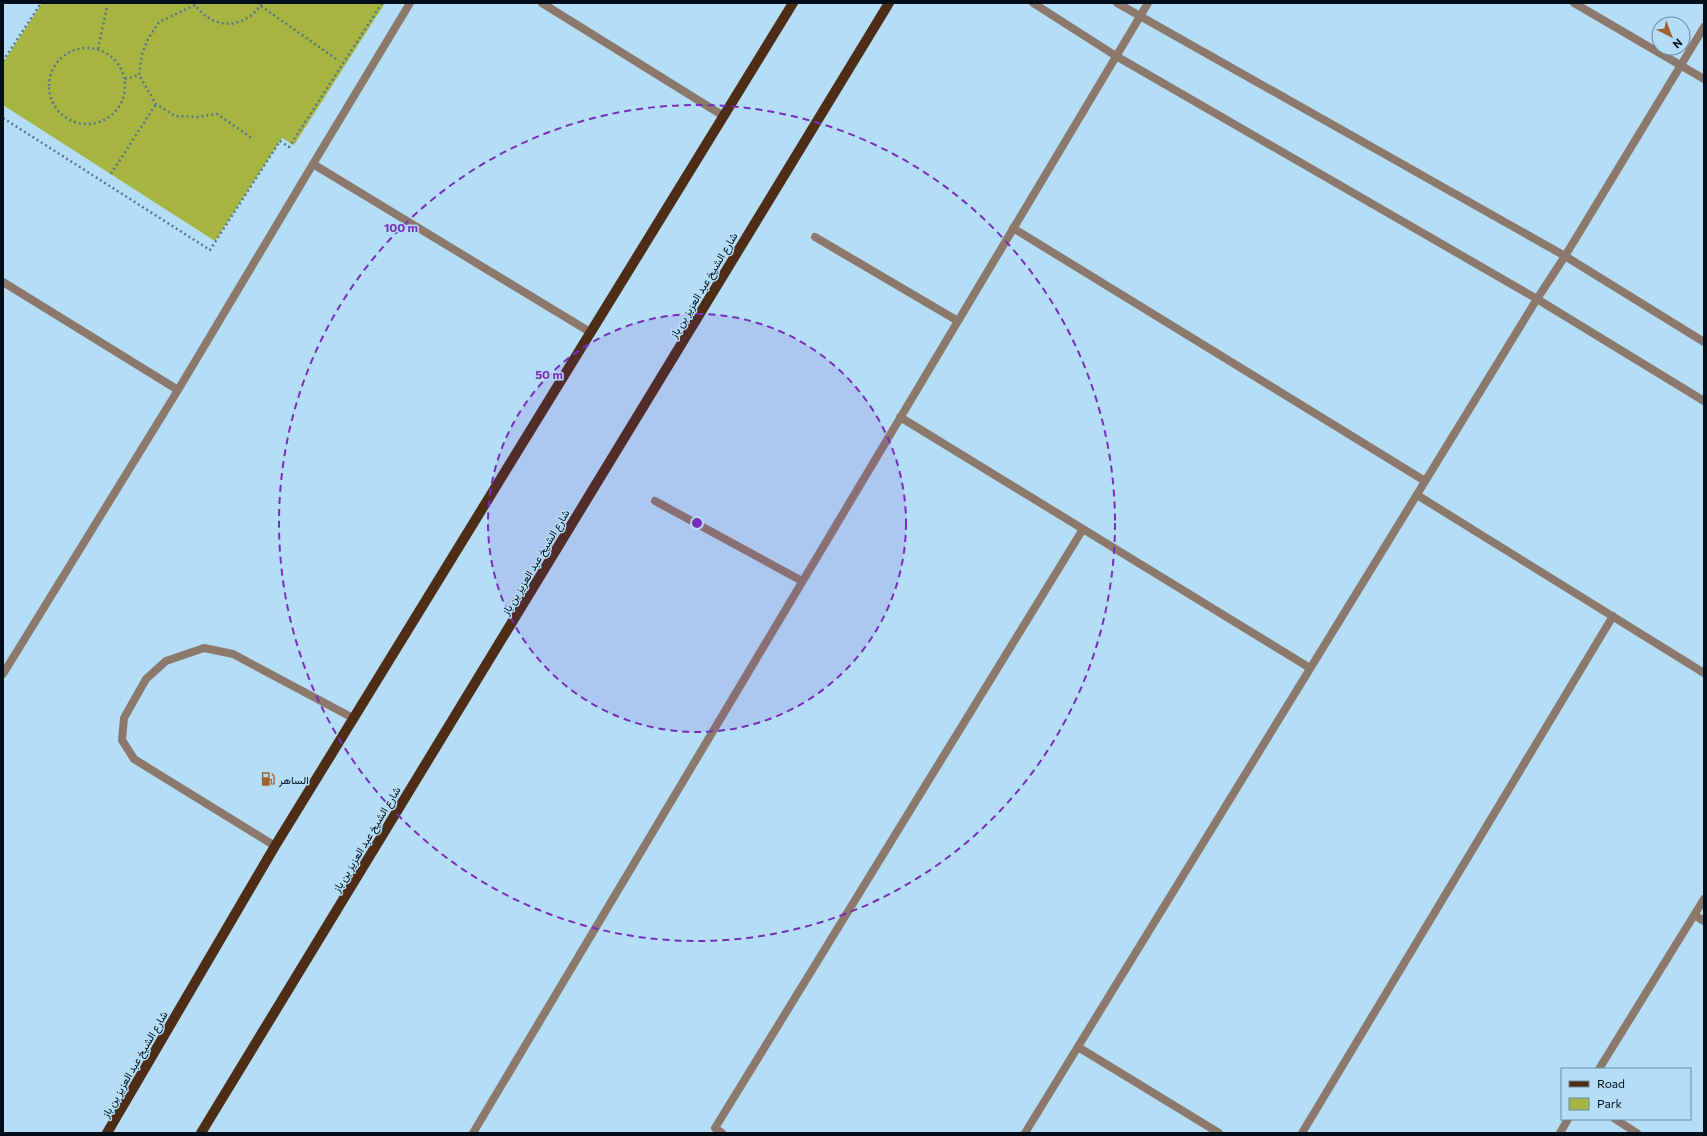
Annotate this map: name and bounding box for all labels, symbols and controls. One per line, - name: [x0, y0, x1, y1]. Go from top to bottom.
- north arrow: [1651, 16, 1691, 56]
- text: N: [1671, 36, 1685, 51]
- text: 100 m: [384, 220, 418, 234]
- street label: شارع الشيخ عبد العزيز بن باز: [666, 230, 742, 342]
- text: 50 m: [535, 367, 563, 381]
- street label: شارع الشيخ عبد العزيز بن باز: [498, 507, 574, 619]
- centre of rings: [690, 516, 704, 530]
- fuel station icon: الساهر: [260, 771, 276, 787]
- place label: الساهر: [278, 773, 309, 787]
- street label: شارع الشيخ عبد العزيز بن باز: [329, 784, 405, 896]
- street label: شارع الشيخ عبد العزيز بن باز: [98, 1008, 172, 1121]
- legend: [1561, 1068, 1691, 1120]
- text: Road: [1597, 1076, 1625, 1090]
- text: Park: [1597, 1096, 1623, 1110]

